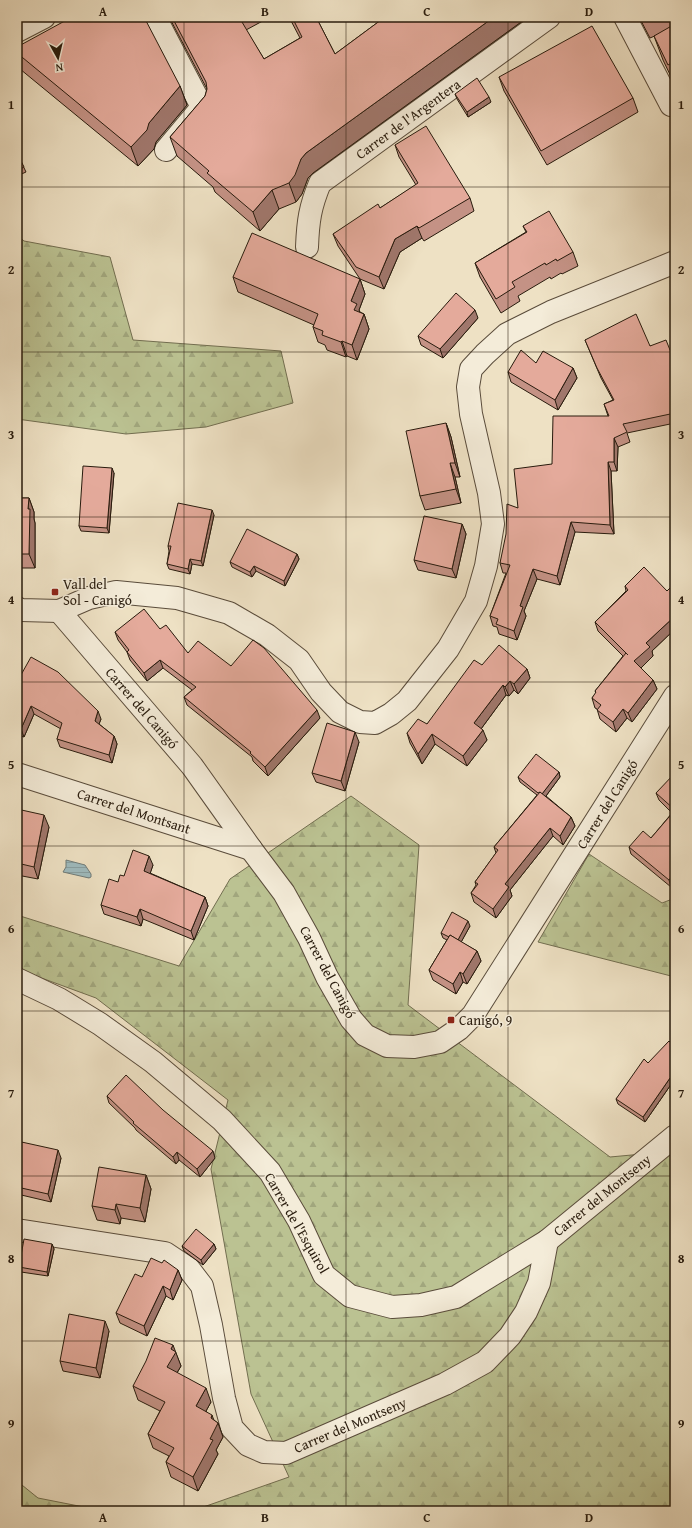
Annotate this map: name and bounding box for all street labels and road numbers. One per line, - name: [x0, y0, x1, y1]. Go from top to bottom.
- street label: Carrer de l'Argentera: [352, 74, 465, 164]
- street label: Carrer del Canigó: [101, 663, 183, 753]
- street label: Carrer del Canigó: [571, 755, 643, 853]
- street label: Carrer del Montsant: [75, 783, 193, 839]
- street label: Carrer del Canigó: [295, 922, 361, 1022]
- street label: Carrer del Montseny: [549, 1149, 655, 1241]
- street label: Carrer de l'Esquirol: [260, 1169, 334, 1277]
- street label: Carrer del Montseny: [291, 1392, 409, 1458]

